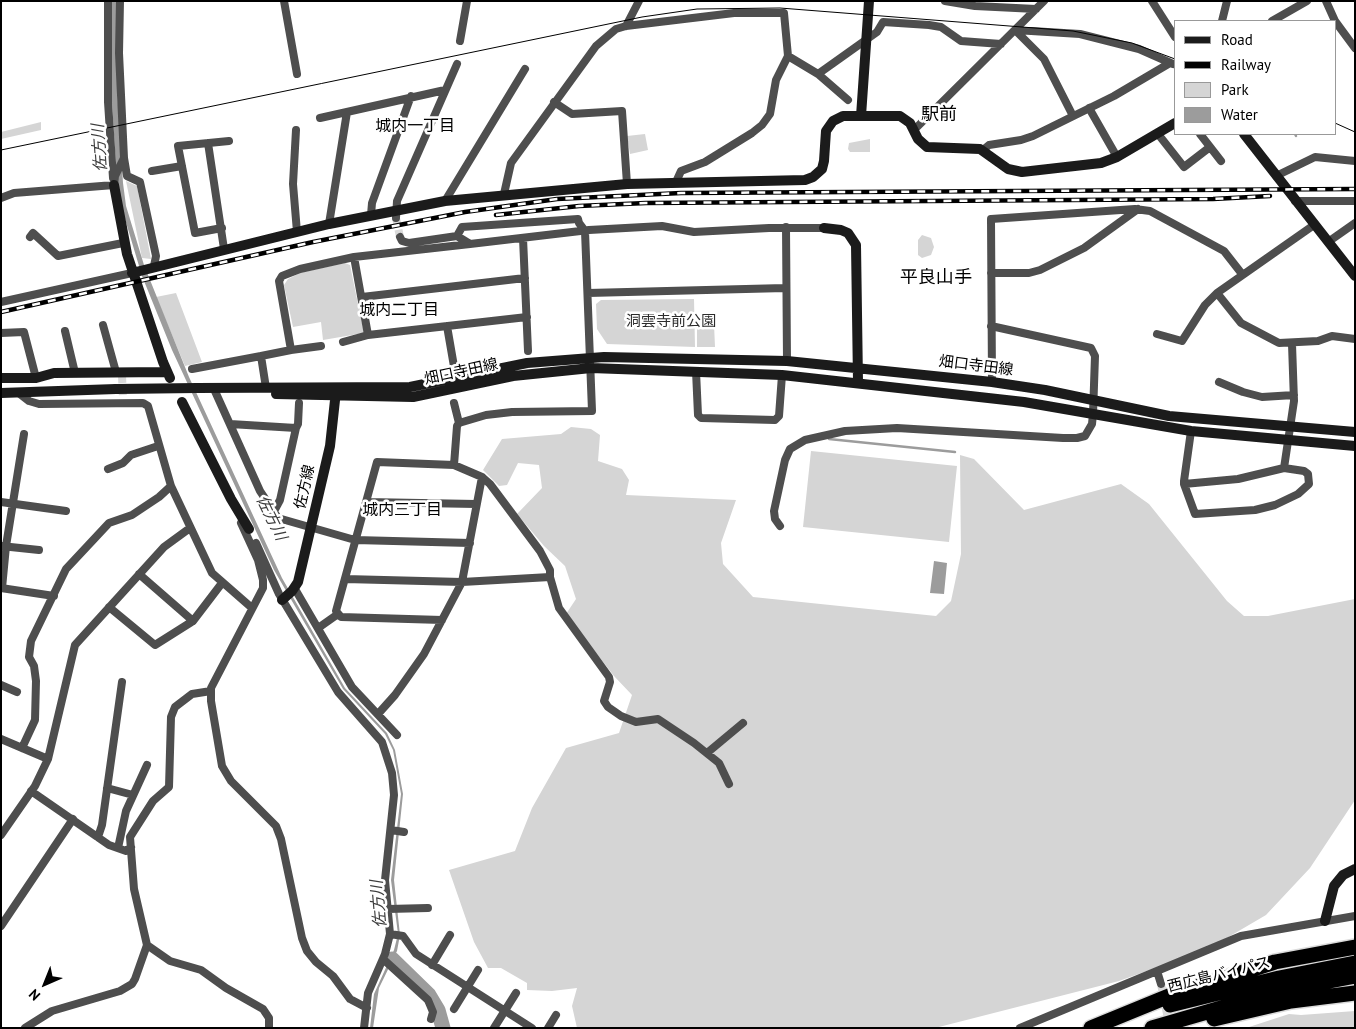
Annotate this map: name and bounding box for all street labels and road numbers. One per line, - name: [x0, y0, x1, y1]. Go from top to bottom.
- street label: 畑口寺田線: [938, 352, 1014, 380]
- street label: 畑口寺田線: [422, 355, 500, 389]
- street label: 佐方線: [291, 463, 319, 511]
- street label: 西広島バイパス: [1166, 954, 1272, 996]

